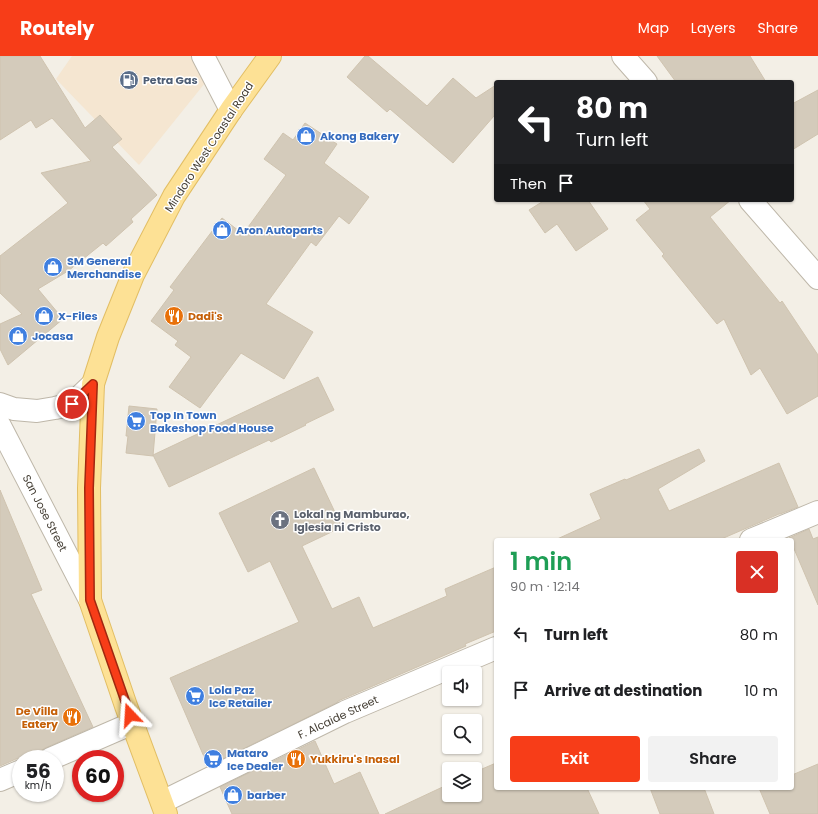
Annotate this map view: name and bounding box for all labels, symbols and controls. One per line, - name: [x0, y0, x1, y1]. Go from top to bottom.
- text: Routely: [20, 15, 94, 42]
- text: Map: [638, 18, 669, 38]
- text: Layers: [691, 18, 735, 38]
- text: Share: [757, 18, 798, 38]
- fuel station icon: Petra Gas: [118, 69, 140, 91]
- place label: Petra Gas: [143, 72, 198, 88]
- street label: Mindoro West Coastal Road: [161, 79, 257, 215]
- text: 80 m: [576, 89, 648, 128]
- icon: left: [510, 96, 562, 148]
- shop icon: Akong Bakery: [295, 125, 317, 147]
- text: Turn left: [576, 127, 648, 152]
- place label: Akong Bakery: [320, 128, 399, 144]
- icon: arrive: [555, 172, 577, 194]
- text: Then: [510, 173, 547, 194]
- shop icon: Aron Autoparts: [211, 219, 233, 241]
- place label: Aron Autoparts: [236, 222, 323, 238]
- place label: SM General Merchandise: [67, 253, 141, 282]
- shop icon: SM General Merchandise: [42, 256, 64, 278]
- shop icon: X-Files: [33, 305, 55, 327]
- restaurant icon: Dadi's: [163, 305, 185, 327]
- place label: X-Files: [58, 308, 98, 324]
- place label: Dadi's: [188, 308, 223, 324]
- shop icon: Jocasa: [7, 325, 29, 347]
- place label: Jocasa: [32, 328, 73, 344]
- pin: [55, 387, 89, 421]
- icon: arrive: [61, 393, 83, 415]
- place label: Top In Town Bakeshop Food House: [150, 407, 274, 436]
- supermarket icon: Top In Town Bakeshop Food House: [125, 410, 147, 432]
- street label: San Jose Street: [19, 472, 71, 554]
- place label: Lokal ng Mamburao, Iglesia ni Cristo: [294, 506, 410, 535]
- church icon: Lokal ng Mamburao, Iglesia ni Cristo: [269, 509, 291, 531]
- text: 1 min: [510, 545, 572, 578]
- button: close: [736, 551, 778, 593]
- text: 90 m · 12:14: [510, 577, 580, 596]
- icon: left: [510, 623, 532, 645]
- text: Turn left: [544, 624, 608, 645]
- text: 80 m: [740, 624, 778, 645]
- map controls: [442, 666, 482, 802]
- button: sound: [442, 666, 482, 706]
- icon: arrive: [510, 679, 532, 701]
- text: Arrive at destination: [544, 680, 702, 701]
- text: 10 m: [744, 680, 778, 701]
- place label: Lola Paz Ice Retailer: [209, 682, 272, 711]
- supermarket icon: Lola Paz Ice Retailer: [184, 685, 206, 707]
- street label: F. Alcaide Street: [295, 691, 381, 743]
- position arrow: [109, 694, 151, 736]
- place label: De Villa Eatery: [16, 703, 58, 732]
- restaurant icon: De Villa Eatery: [61, 706, 83, 728]
- button: search: [442, 714, 482, 754]
- button: Exit: [510, 736, 640, 782]
- button: Share: [648, 736, 778, 782]
- place label: Mataro Ice Dealer: [227, 745, 283, 774]
- supermarket icon: Mataro Ice Dealer: [202, 748, 224, 770]
- restaurant icon: Yukkiru's Inasal: [285, 748, 307, 770]
- speed limit sign: 60: [72, 750, 124, 802]
- place label: Yukkiru's Inasal: [310, 751, 400, 767]
- text: 56: [25, 757, 51, 785]
- button: layers: [442, 762, 482, 802]
- text: km/h: [25, 778, 51, 793]
- shop icon: barber: [222, 784, 244, 806]
- place label: barber: [247, 787, 286, 803]

